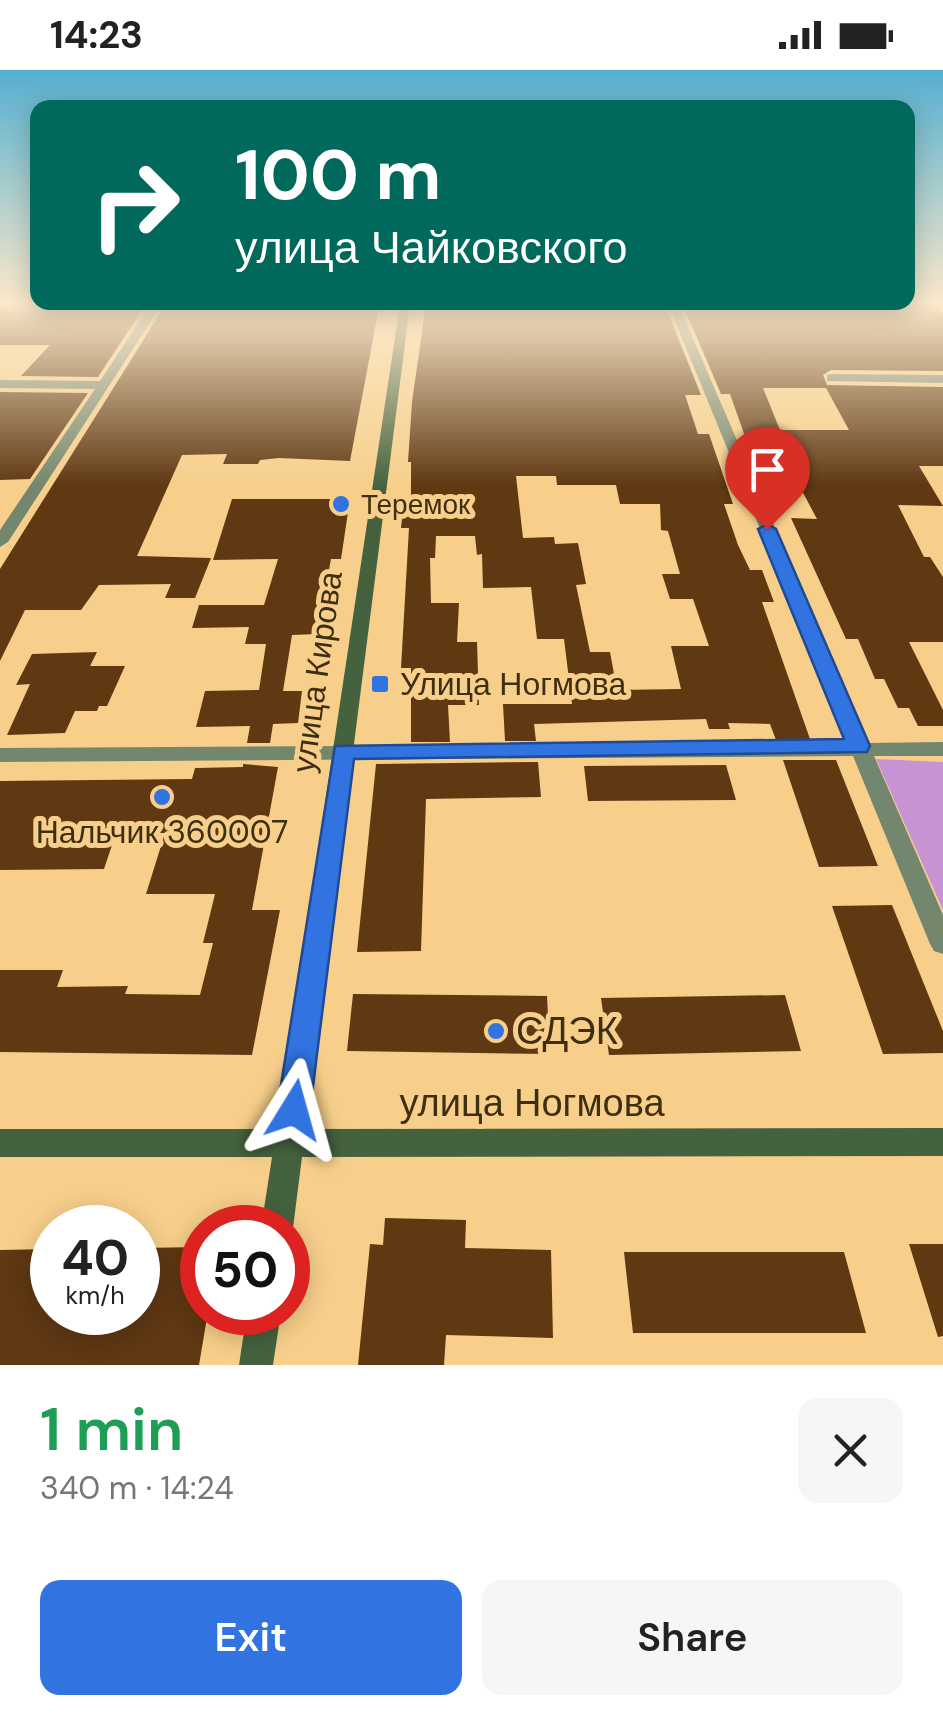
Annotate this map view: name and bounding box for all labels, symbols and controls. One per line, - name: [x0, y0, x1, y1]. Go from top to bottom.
- text: 14:23: [50, 10, 143, 60]
- text: 100 m: [235, 130, 441, 221]
- icon: right: [70, 140, 200, 270]
- text: улица Чайковского: [235, 218, 628, 277]
- pin: [725, 427, 810, 530]
- icon: arrive: [740, 442, 795, 497]
- place label: Теремок: [361, 486, 471, 523]
- marker: Теремок: [330, 493, 352, 515]
- street label: улица Кирова: [282, 568, 352, 775]
- place label: Улица Ногмова: [400, 663, 626, 705]
- marker: Улица Ногмова: [369, 673, 391, 695]
- marker: Нальчик 360007: [151, 786, 173, 808]
- place label: Нальчик 360007: [36, 811, 288, 853]
- place label: СДЭК: [516, 1006, 618, 1056]
- marker: СДЭК: [485, 1020, 507, 1042]
- position arrow: [242, 1058, 346, 1162]
- street label: улица Ногмова: [399, 1078, 665, 1128]
- speed limit sign: 50: [180, 1205, 310, 1335]
- text: 40: [61, 1225, 129, 1291]
- text: km/h: [65, 1279, 125, 1312]
- text: 1 min: [40, 1390, 183, 1469]
- button: close: [798, 1398, 903, 1503]
- text: 340 m · 14:24: [40, 1467, 234, 1509]
- button: Exit: [40, 1580, 462, 1695]
- button: Share: [482, 1580, 903, 1695]

